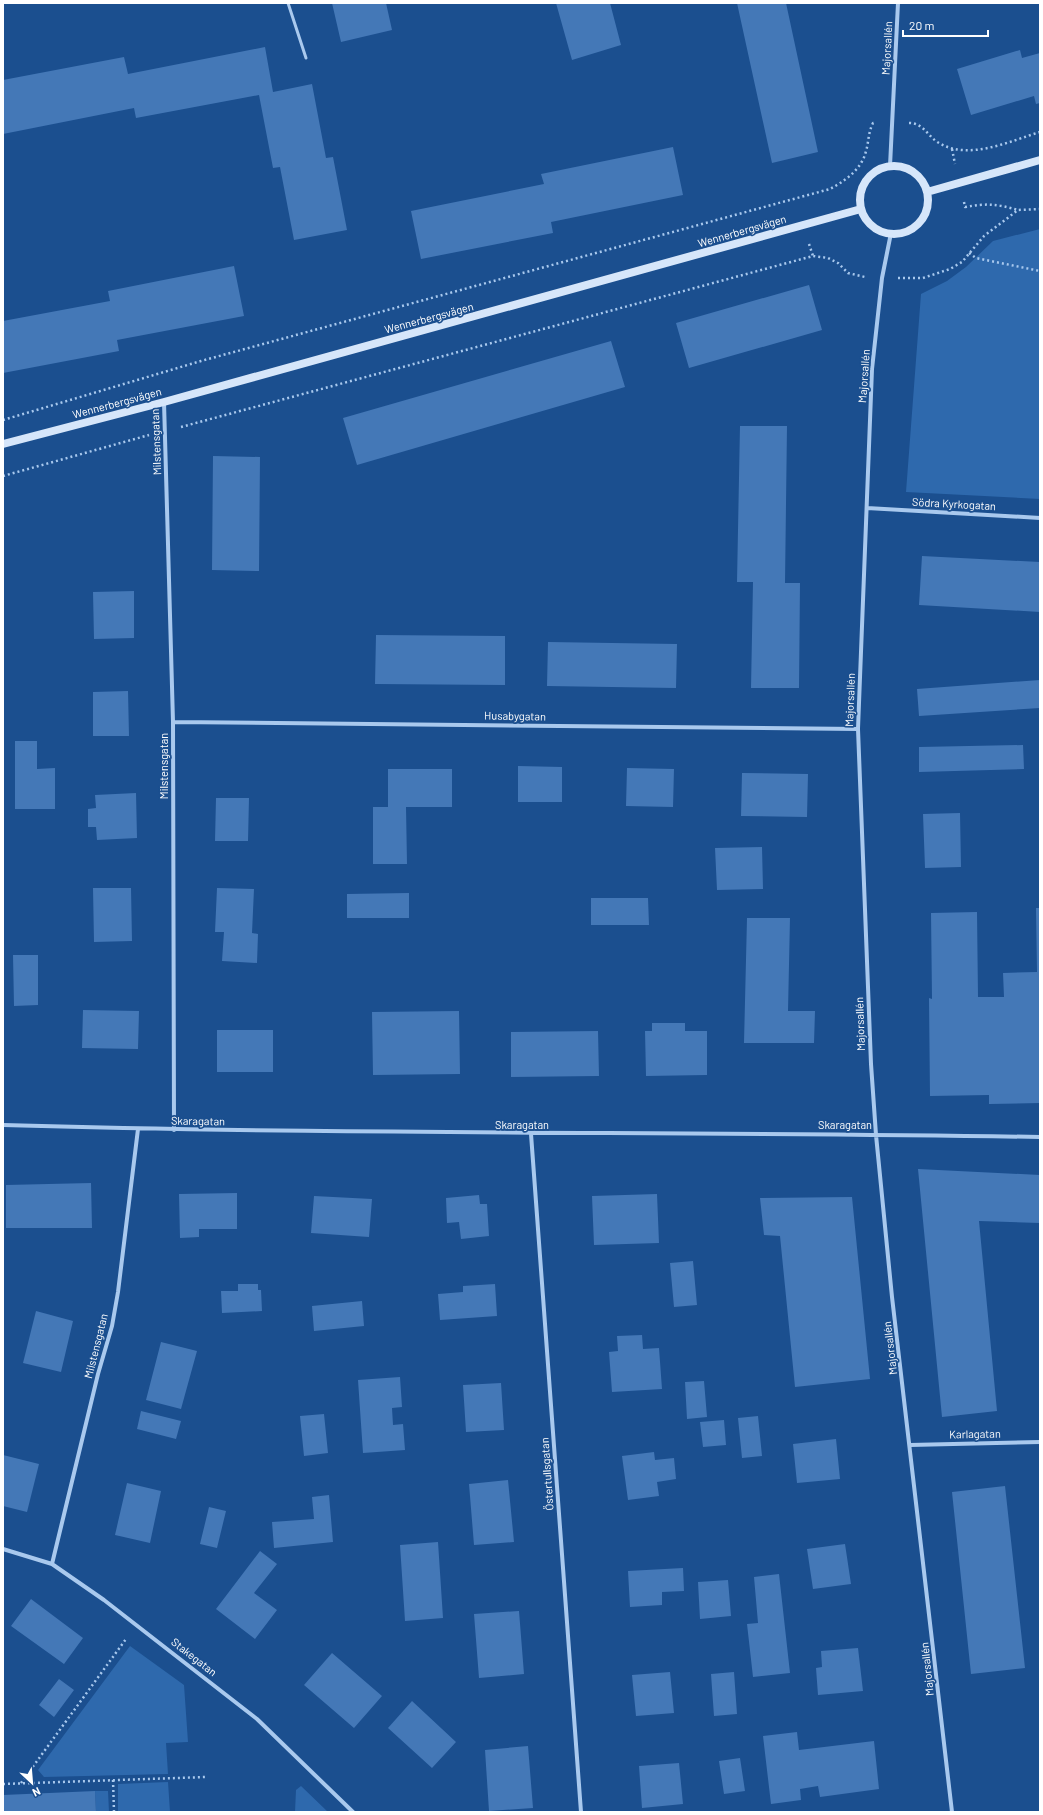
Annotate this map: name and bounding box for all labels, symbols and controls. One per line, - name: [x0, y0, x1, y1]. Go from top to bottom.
- scale bar: [903, 12, 988, 38]
- text: 20 m: [909, 18, 935, 32]
- street label: Majorsallén: [879, 21, 894, 75]
- street label: Wennerbergsvägen: [696, 212, 788, 249]
- street label: Wennerbergsvägen: [383, 299, 475, 336]
- street label: Majorsallén: [855, 349, 872, 403]
- street label: Wennerbergsvägen: [71, 384, 163, 421]
- street label: Milstensgatan: [148, 409, 163, 475]
- street label: Södra Kyrkogatan: [912, 495, 996, 512]
- street label: Majorsallén: [842, 673, 857, 727]
- street label: Husabygatan: [484, 708, 546, 723]
- street label: Milstensgatan: [157, 733, 170, 799]
- street label: Majorsallén: [852, 997, 867, 1051]
- street label: Skaragatan: [171, 1114, 225, 1127]
- street label: Skaragatan: [495, 1118, 549, 1131]
- street label: Skaragatan: [818, 1118, 872, 1131]
- street label: Milstensgatan: [81, 1312, 110, 1380]
- street label: Majorsallén: [880, 1320, 899, 1376]
- street label: Karlagatan: [949, 1427, 1001, 1440]
- street label: Östertullsgatan: [536, 1437, 556, 1511]
- street label: Stakegatan: [169, 1635, 220, 1678]
- street label: Majorsallén: [917, 1642, 936, 1697]
- north arrow: [12, 1763, 52, 1803]
- text: N: [30, 1785, 43, 1800]

